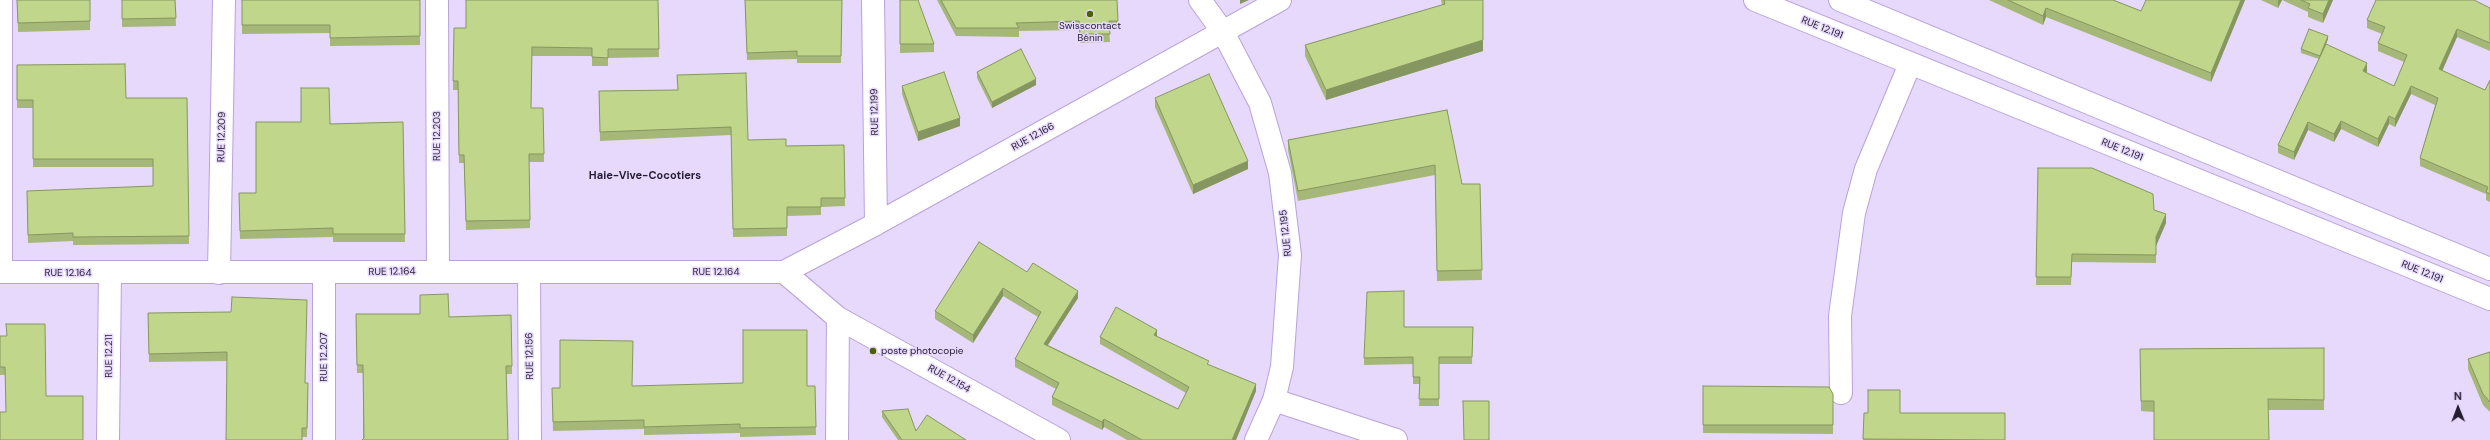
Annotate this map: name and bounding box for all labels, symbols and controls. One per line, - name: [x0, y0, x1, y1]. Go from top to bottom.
- marker: Swisscontact Bénin: [1085, 9, 1095, 19]
- street label: RUE 12.191: [1799, 14, 1845, 42]
- place label: Swisscontact Bénin: [1059, 20, 1121, 44]
- street label: RUE 12.199: [869, 88, 881, 136]
- street label: RUE 12.203: [431, 111, 443, 161]
- street label: RUE 12.209: [216, 112, 228, 162]
- street label: RUE 12.166: [1009, 120, 1057, 154]
- street label: RUE 12.191: [2099, 136, 2145, 164]
- district label: Haie-Vive-Cocotiers: [589, 169, 701, 183]
- street label: RUE 12.195: [1278, 209, 1294, 257]
- street label: RUE 12.191: [2399, 258, 2445, 286]
- street label: RUE 12.164: [368, 266, 416, 278]
- street label: RUE 12.164: [693, 266, 739, 278]
- street label: RUE 12.164: [45, 267, 91, 279]
- street label: RUE 12.207: [318, 332, 330, 382]
- street label: RUE 12.156: [524, 332, 536, 380]
- street label: RUE 12.211: [103, 334, 115, 378]
- place label: poste photocopie: [881, 345, 964, 357]
- marker: poste photocopie: [868, 346, 878, 356]
- street label: RUE 12.154: [926, 362, 972, 396]
- north arrow: [2438, 388, 2478, 428]
- text: N: [2454, 389, 2462, 403]

